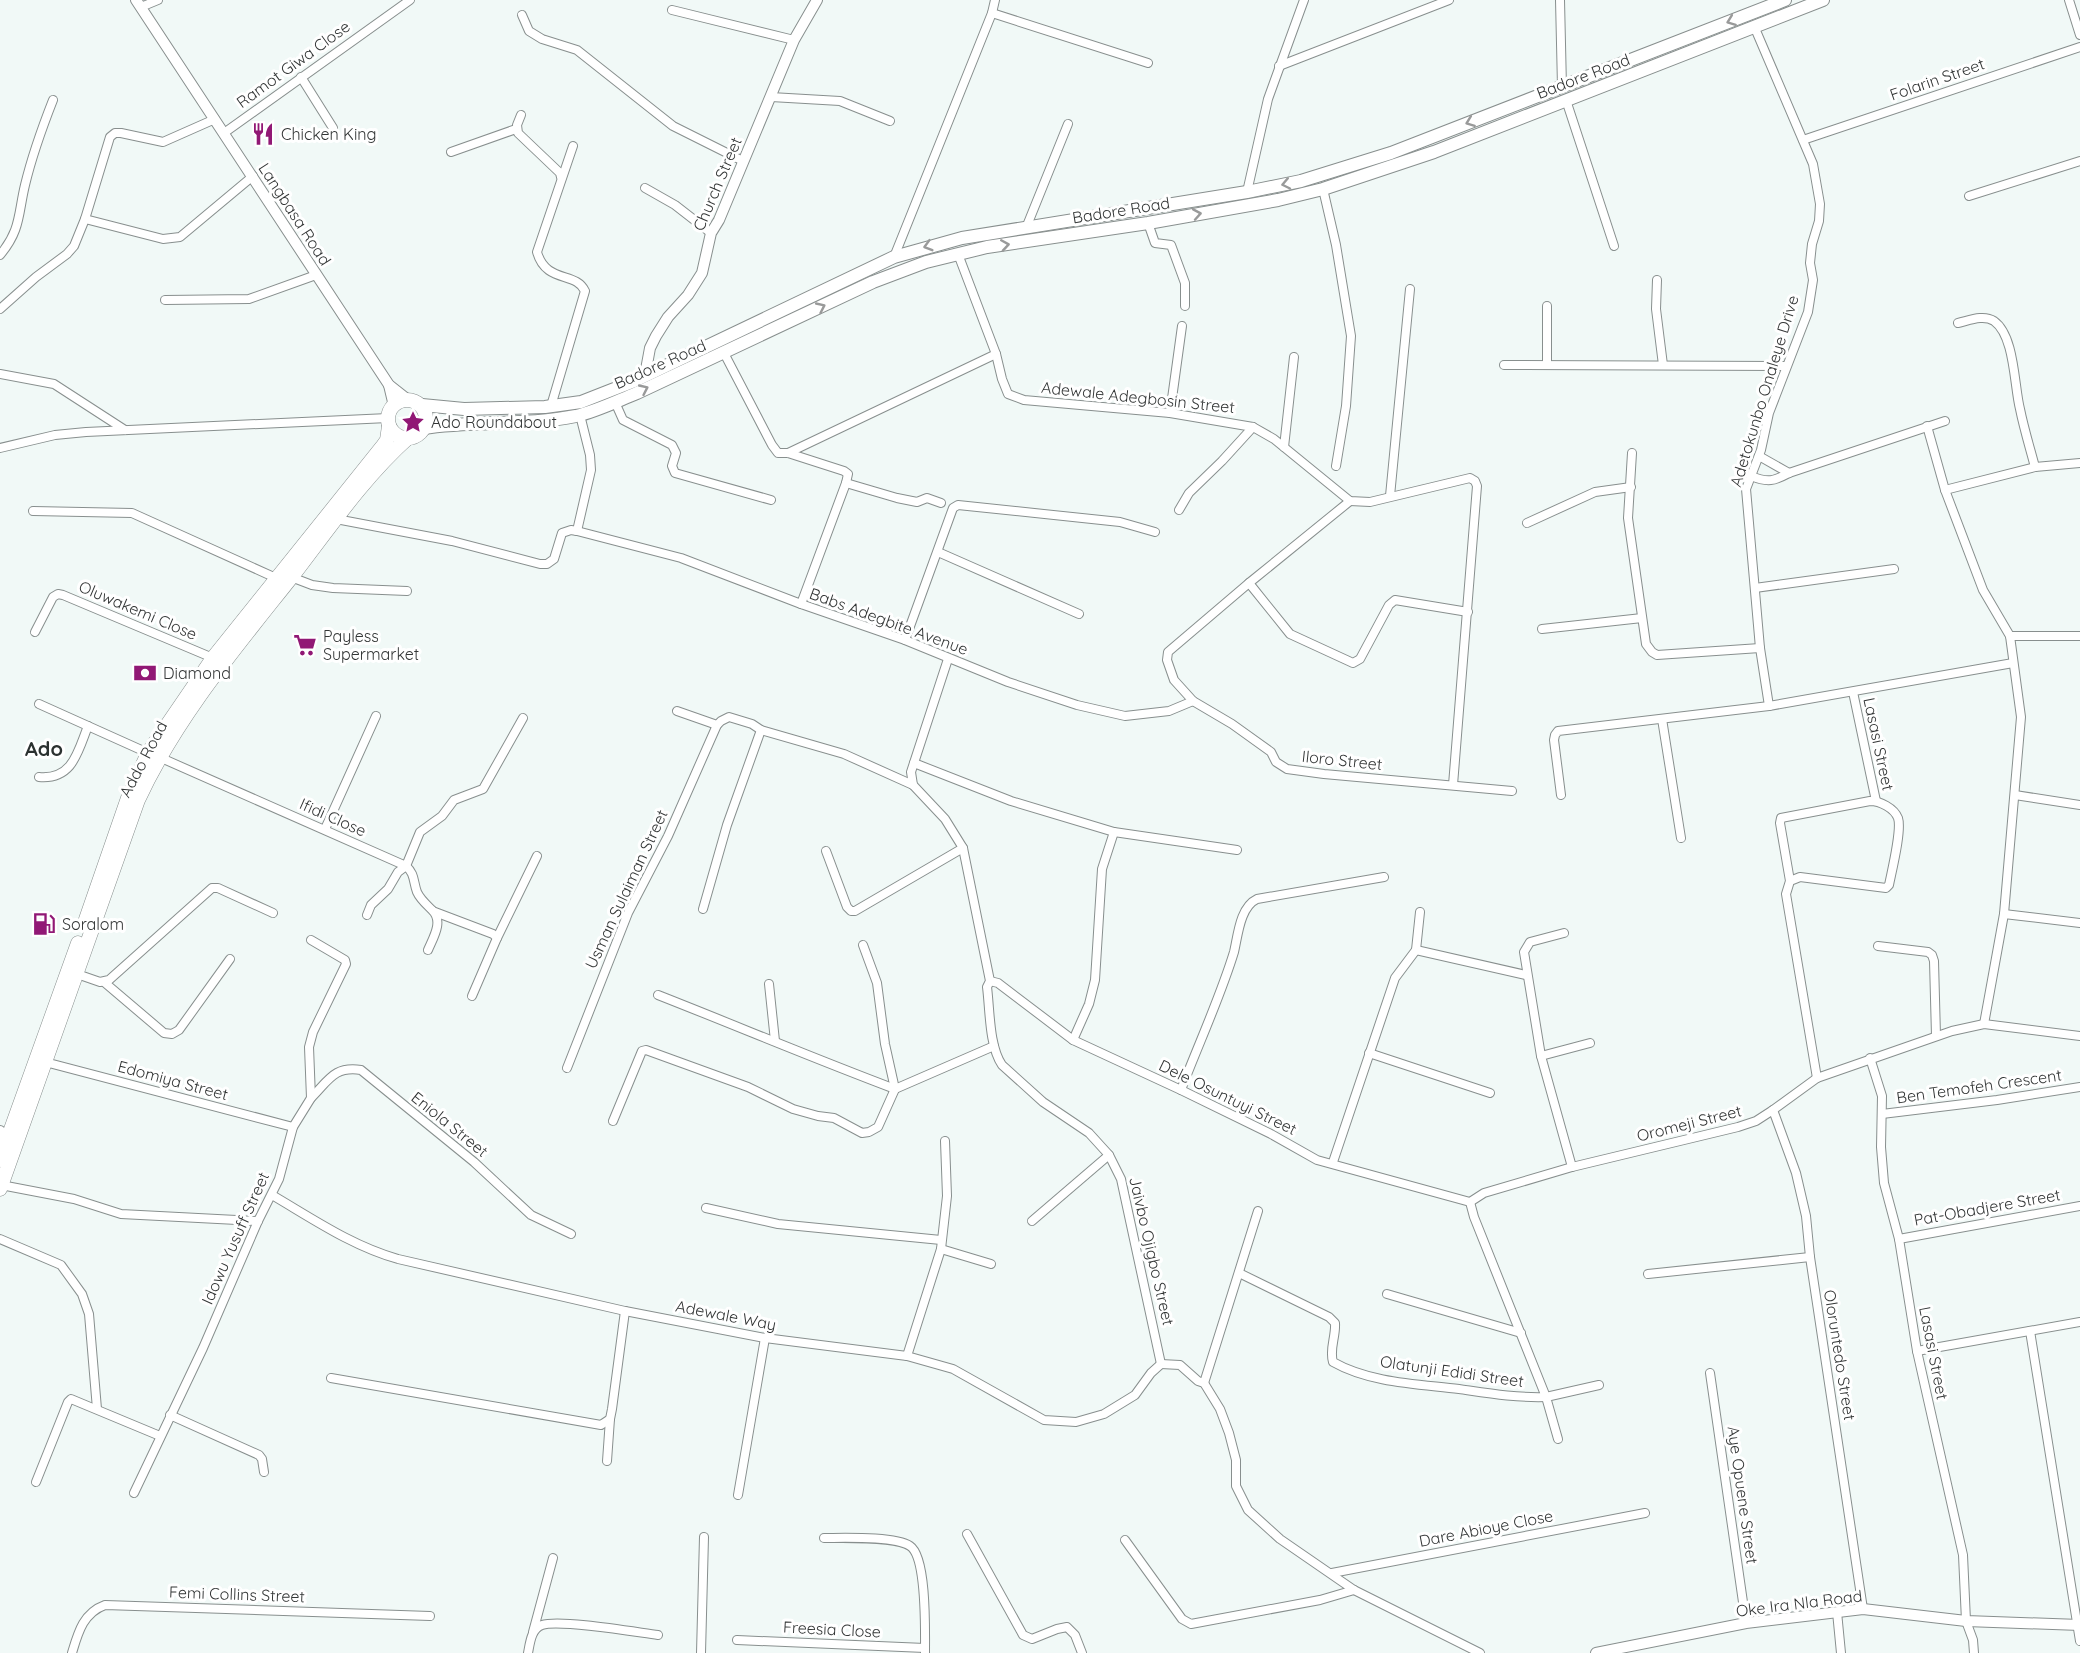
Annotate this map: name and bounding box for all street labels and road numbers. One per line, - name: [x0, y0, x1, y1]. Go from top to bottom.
- street label: Ramot Giwa Close: [232, 16, 354, 112]
- street label: Badore Road: [1533, 49, 1633, 103]
- street label: Folarin Street: [1887, 53, 1987, 105]
- street label: Church Street: [688, 134, 746, 234]
- street label: Langbasa Road: [254, 159, 336, 269]
- street label: Badore Road: [1071, 192, 1171, 228]
- street label: Adetokunbo Onaleye Drive: [1725, 293, 1803, 489]
- street label: Badore Road: [611, 335, 709, 393]
- street label: Adewale Adegbosin Street: [1040, 377, 1236, 417]
- street label: Oluwakemi Close: [76, 576, 200, 644]
- street label: Babs Adegbite Avenue: [807, 583, 971, 659]
- street label: Lasasi Street: [1859, 696, 1899, 792]
- street label: Addo Road: [115, 717, 171, 801]
- street label: Iloro Street: [1301, 746, 1383, 774]
- street label: Ifidi Close: [297, 793, 369, 841]
- street label: Usman Sulaiman Street: [580, 806, 672, 972]
- street label: Dele Osuntuyi Street: [1156, 1055, 1300, 1139]
- street label: Edomiya Street: [116, 1056, 230, 1104]
- street label: Ben Temofeh Crescent: [1895, 1065, 2063, 1107]
- street label: Eniola Street: [408, 1087, 492, 1161]
- street label: Oromeji Street: [1635, 1100, 1743, 1146]
- street label: Idowu Yusuff Street: [197, 1169, 273, 1307]
- street label: Jaivbo Ojigbo Street: [1125, 1175, 1179, 1327]
- street label: Pat-Obadjere Street: [1912, 1184, 2062, 1230]
- street label: Oloruntedo Street: [1820, 1288, 1860, 1422]
- street label: Adewale Way: [674, 1295, 778, 1335]
- street label: Lasasi Street: [1915, 1305, 1953, 1401]
- street label: Olatunji Edidi Street: [1379, 1351, 1525, 1391]
- street label: Aye Opuene Street: [1723, 1425, 1763, 1565]
- street label: Dare Abioye Close: [1417, 1505, 1555, 1551]
- street label: Femi Collins Street: [169, 1582, 305, 1606]
- street label: Oke Ira Nla Road: [1735, 1585, 1863, 1621]
- street label: Freesia Close: [783, 1616, 881, 1642]

